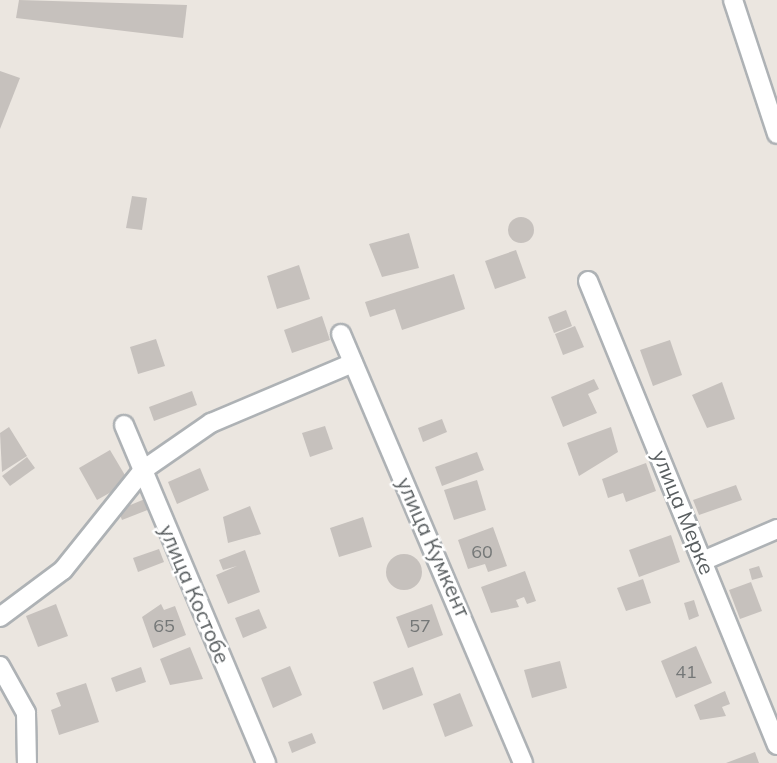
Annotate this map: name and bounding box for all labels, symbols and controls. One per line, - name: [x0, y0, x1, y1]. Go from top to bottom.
- street label: улица Мерке: [648, 446, 720, 578]
- street label: улица Кумкент: [392, 473, 476, 621]
- street label: улица Костобе: [154, 521, 236, 667]
- house number: 60: [471, 541, 493, 563]
- house number: 65: [153, 615, 175, 637]
- house number: 57: [409, 615, 431, 637]
- house number: 41: [675, 661, 697, 683]

